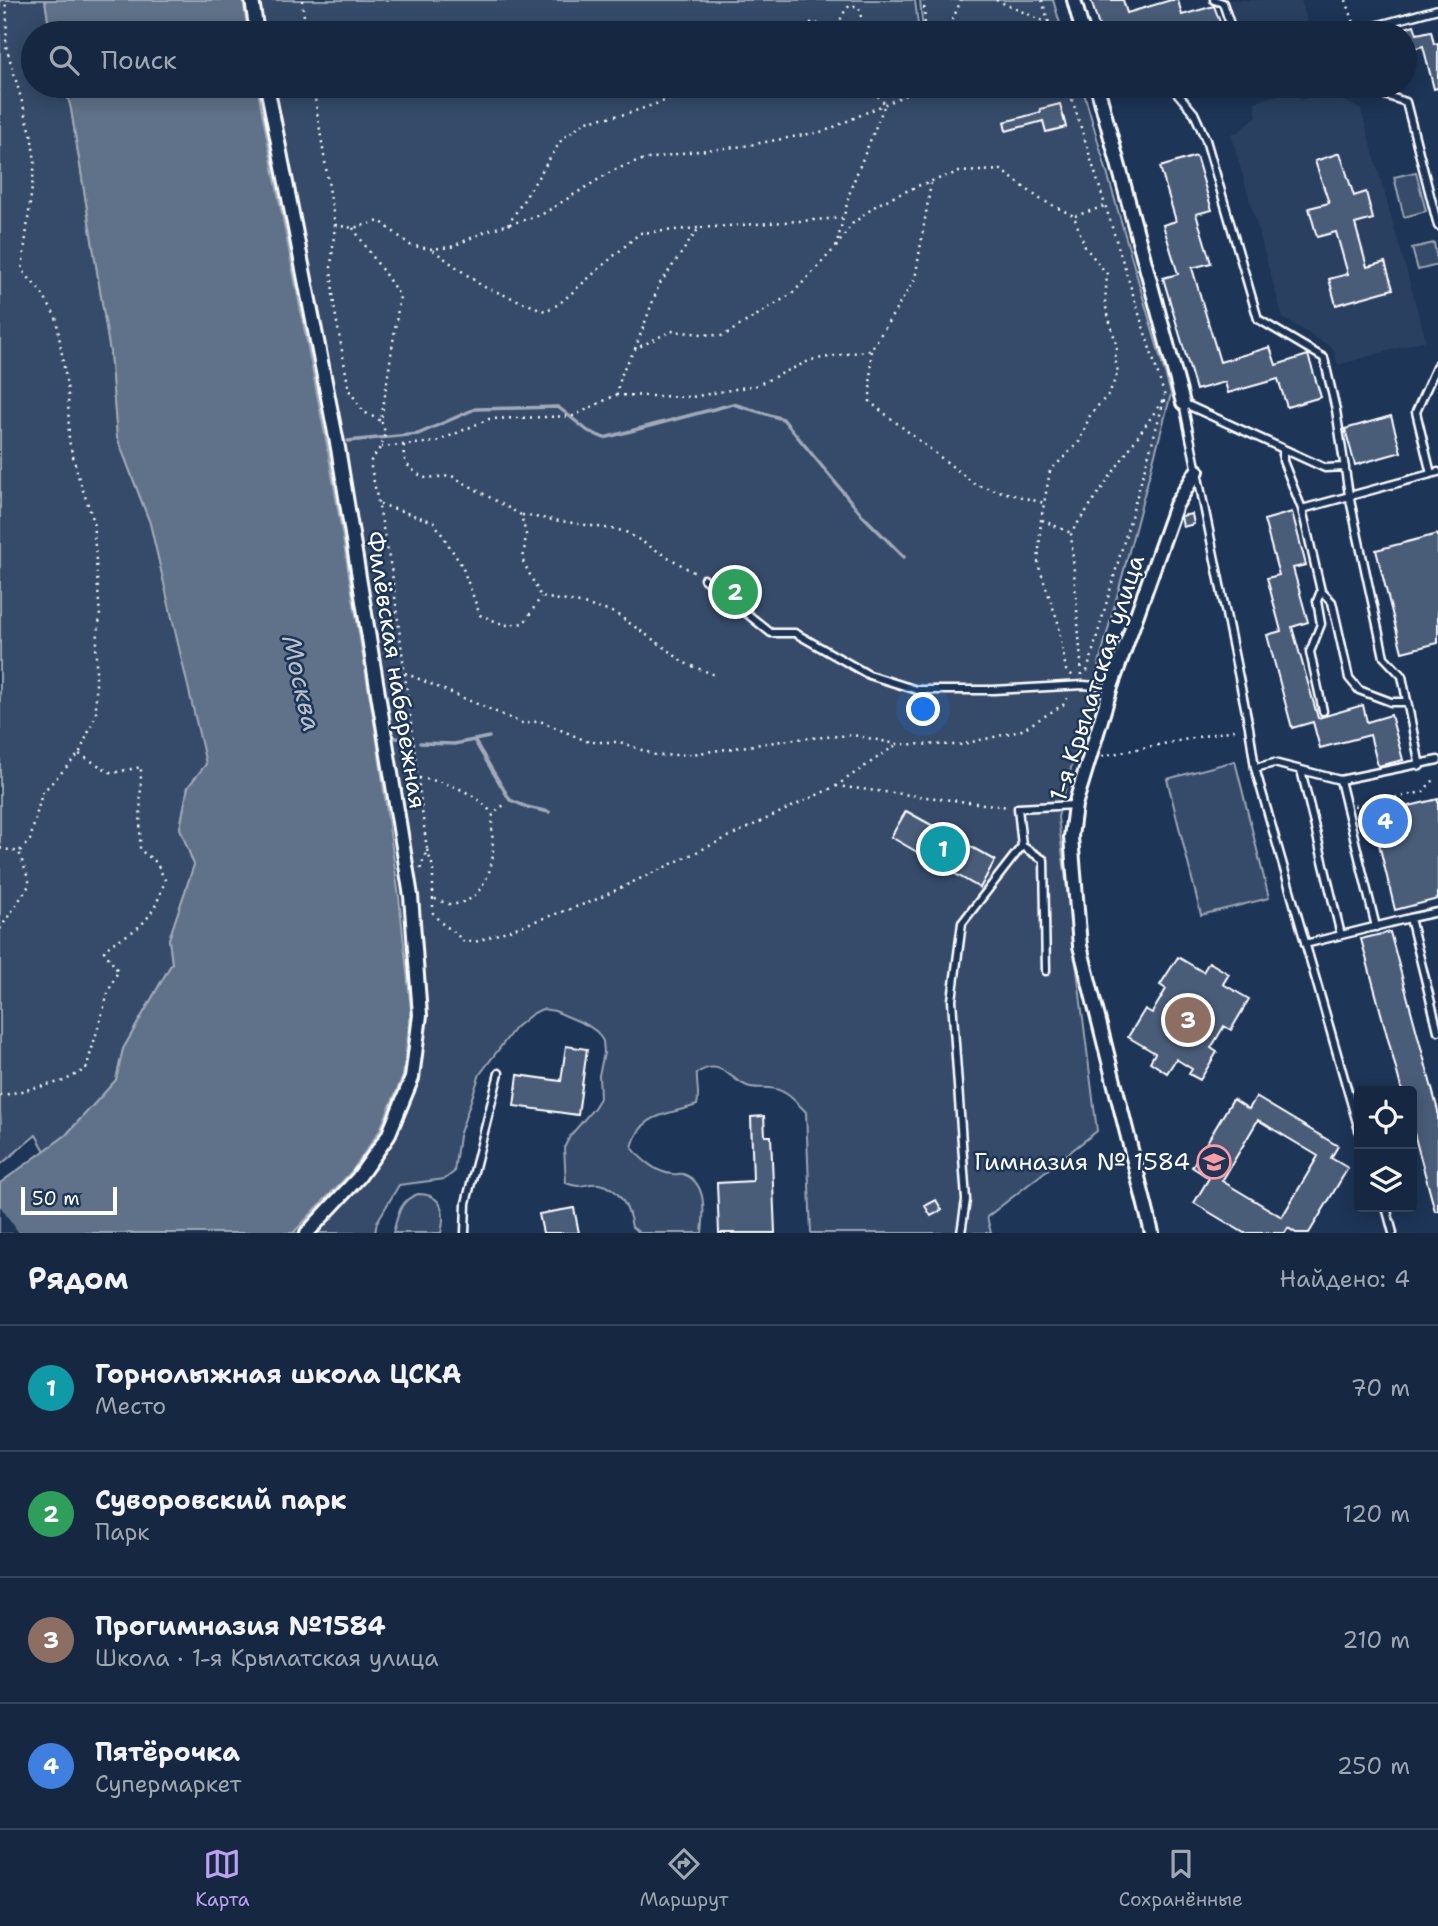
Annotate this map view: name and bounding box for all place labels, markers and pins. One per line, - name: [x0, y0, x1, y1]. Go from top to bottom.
- pin: 2: [712, 566, 758, 618]
- pin: 4: [1362, 795, 1408, 847]
- pin: 1: [920, 823, 966, 875]
- pin: 3: [1165, 994, 1211, 1046]
- school or university icon: Гимназия № 1584: [1195, 1143, 1233, 1181]
- place label: Гимназия № 1584: [974, 1146, 1190, 1178]

